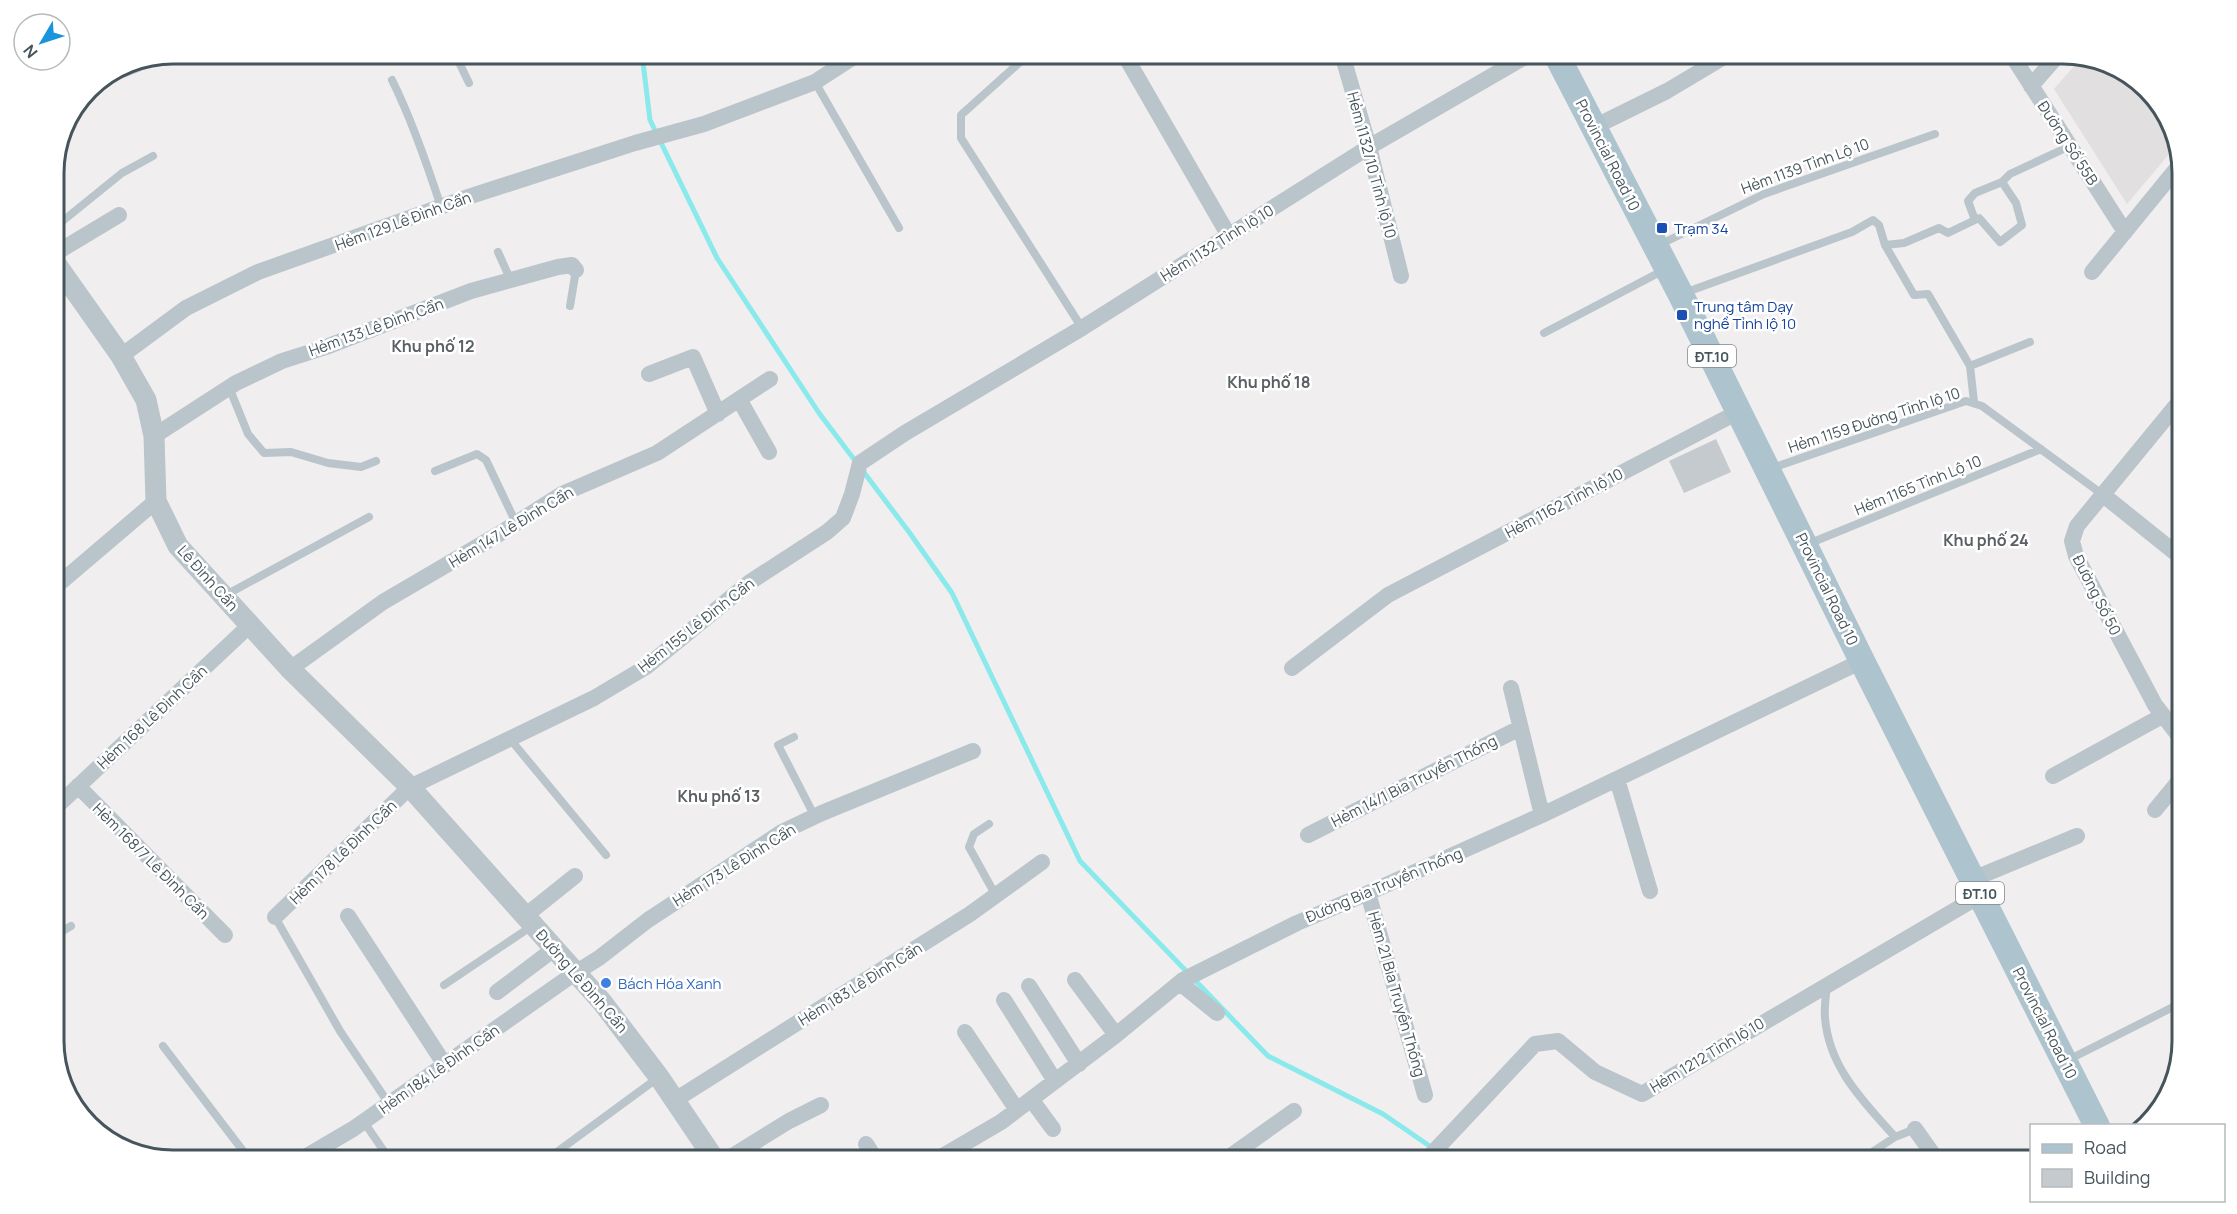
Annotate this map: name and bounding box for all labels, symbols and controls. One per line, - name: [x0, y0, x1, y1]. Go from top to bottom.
- north arrow: [12, 12, 72, 72]
- text: N: [18, 40, 43, 63]
- street label: Hẻm 1132/10 Tỉnh lộ 10: [1342, 89, 1402, 241]
- street label: Provincial Road 10: [1571, 96, 1645, 214]
- street label: Đường Số 55B: [2033, 97, 2103, 189]
- street label: Hẻm 1139 Tỉnh Lộ 10: [1738, 133, 1872, 199]
- street label: Hẻm 129 Lê Đình Cẩn: [332, 187, 474, 255]
- street label: Hẻm 1132 Tỉnh lộ 10: [1156, 200, 1278, 286]
- place label: Trạm 34: [1674, 218, 1729, 239]
- marker: Trạm 34: [1655, 221, 1669, 235]
- street label: Hẻm 133 Lê Đình Cẩn: [306, 293, 446, 361]
- place label: Trung tâm Dạy nghề Tỉnh lộ 10: [1694, 296, 1796, 334]
- marker: Trung tâm Dạy nghề Tỉnh lộ 10: [1675, 308, 1689, 322]
- district label: Khu phố 12: [391, 335, 475, 357]
- road number: ĐT.10: [1688, 345, 1736, 367]
- district label: Khu phố 18: [1227, 371, 1311, 393]
- street label: Hẻm 1159 Đường Tỉnh lộ 10: [1785, 382, 1963, 458]
- street label: Hẻm 1165 Tỉnh Lộ 10: [1851, 450, 1985, 520]
- street label: Hẻm 1162 Tỉnh lộ 10: [1501, 463, 1627, 543]
- street label: Hẻm 147 Lê Đình Cẩn: [445, 481, 577, 572]
- street label: Provincial Road 10: [1791, 529, 1863, 649]
- district label: Khu phố 24: [1943, 529, 2029, 551]
- street label: Lê Đình Cẩn: [173, 541, 243, 615]
- street label: Đường Số 50: [2068, 551, 2126, 639]
- street label: Hẻm 155 Lê Đình Cẩn: [633, 573, 759, 677]
- street label: Hẻm 168 Lê Đình Cẩn: [92, 660, 212, 774]
- street label: Hẻm 14/1 Bia Truyền Thống: [1328, 730, 1500, 832]
- district label: Khu phố 13: [678, 785, 760, 807]
- street label: Hẻm 178 Lê Đình Cẩn: [285, 795, 401, 909]
- street label: Hẻm 168/7 Lê Đình Cẩn: [88, 798, 214, 924]
- street label: Hẻm 173 Lê Đình Cẩn: [669, 819, 799, 911]
- street label: Đường Bia Truyền Thống: [1303, 843, 1465, 927]
- road number: ĐT.10: [1956, 882, 2004, 904]
- street label: Hẻm 21 Bia Truyền Thống: [1363, 909, 1431, 1079]
- street label: Đường Lê Đình Cẩn: [531, 925, 633, 1037]
- street label: Hẻm 183 Lê Đình Cẩn: [794, 937, 926, 1031]
- street label: Provincial Road 10: [2008, 964, 2082, 1082]
- place label: Bách Hóa Xanh: [618, 973, 722, 994]
- marker: Bách Hóa Xanh: [599, 976, 613, 990]
- street label: Hẻm 1212 Tỉnh lộ 10: [1646, 1012, 1768, 1098]
- street label: Hẻm 184 Lê Đình Cẩn: [374, 1019, 504, 1119]
- legend: [2030, 1124, 2225, 1202]
- text: Road: [2084, 1135, 2127, 1159]
- text: Building: [2084, 1165, 2150, 1189]

